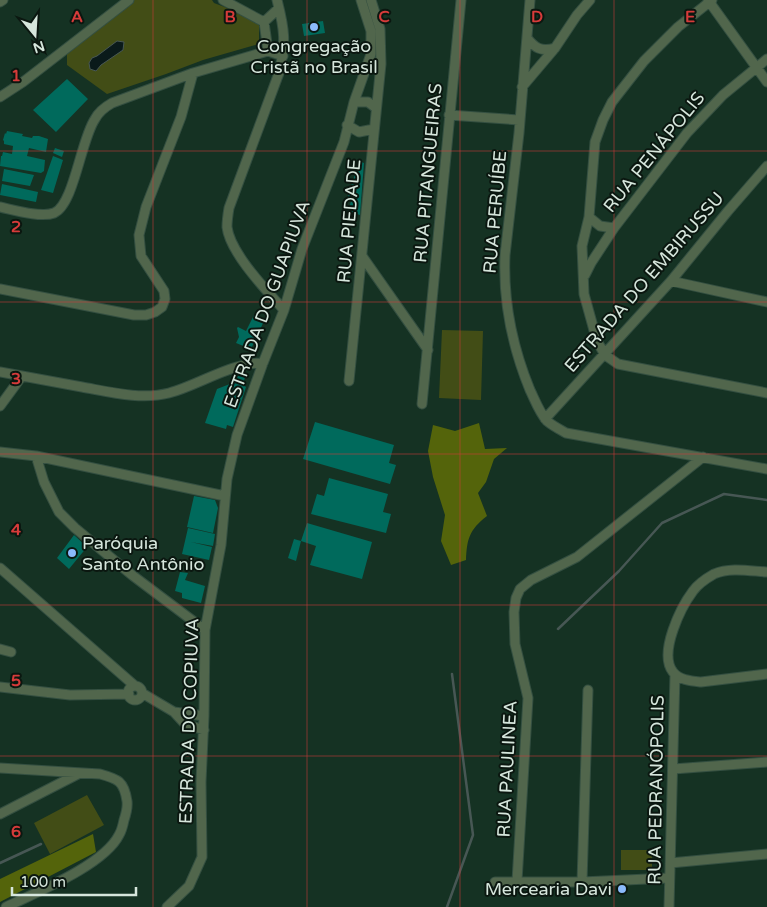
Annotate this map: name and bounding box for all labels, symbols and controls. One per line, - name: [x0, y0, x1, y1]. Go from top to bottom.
- text: A: [71, 7, 83, 27]
- text: B: [224, 7, 236, 27]
- text: C: [378, 7, 390, 27]
- text: D: [531, 7, 543, 27]
- text: E: [685, 7, 695, 27]
- north arrow: [10, 10, 60, 60]
- marker: Congregação Cristã no Brasil: [308, 21, 320, 33]
- place label: Congregação Cristã no Brasil: [250, 35, 378, 78]
- text: N: [31, 37, 47, 57]
- text: 1: [11, 66, 21, 86]
- street label: RUA PITANGUEIRAS: [409, 82, 447, 264]
- street label: RUA PENÁPOLIS: [599, 87, 709, 217]
- street label: RUA PERUÍBE: [479, 150, 511, 274]
- street label: RUA PIEDADE: [333, 158, 365, 284]
- street label: ESTRADA DO EMBIRUSSU: [560, 187, 728, 377]
- street label: ESTRADA DO GUAPIUVA: [219, 197, 315, 411]
- text: 2: [11, 217, 21, 237]
- text: 3: [11, 369, 21, 389]
- text: 4: [11, 520, 21, 540]
- place label: Paróquia Santo Antônio: [82, 532, 205, 575]
- marker: Paróquia Santo Antônio: [66, 547, 78, 559]
- street label: ESTRADA DO COPIUVA: [174, 618, 204, 824]
- text: 5: [11, 671, 21, 691]
- street label: RUA PEDRANÓPOLIS: [643, 695, 669, 885]
- street label: RUA PAULINEA: [492, 700, 522, 838]
- text: 6: [11, 822, 21, 842]
- scale bar: [12, 864, 136, 896]
- text: 100 m: [20, 873, 66, 891]
- place label: Mercearia Davi: [485, 878, 612, 900]
- marker: Mercearia Davi: [616, 883, 628, 895]

